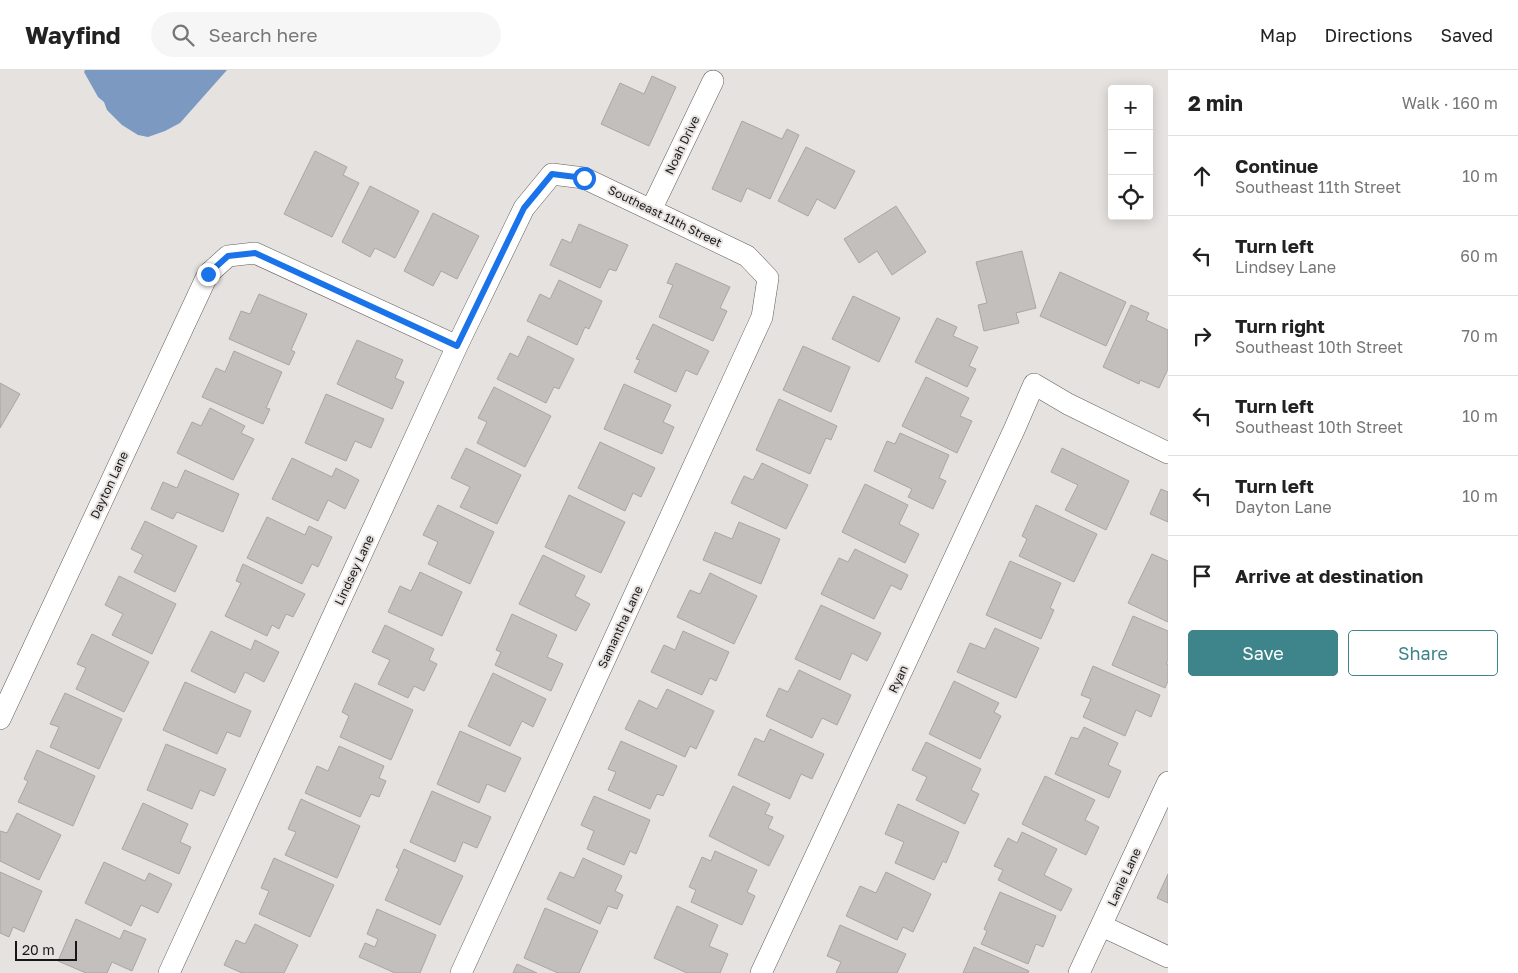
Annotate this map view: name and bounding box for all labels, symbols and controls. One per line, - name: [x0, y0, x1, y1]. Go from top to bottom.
- search box: [151, 12, 501, 57]
- text: Wayfind: [25, 20, 121, 49]
- icon: search: [169, 21, 197, 49]
- text: Search here: [209, 23, 317, 46]
- text: Map: [1260, 24, 1296, 46]
- text: Directions: [1324, 24, 1412, 46]
- text: Saved: [1440, 24, 1493, 46]
- map controls: [1108, 85, 1153, 220]
- button: +: [1108, 85, 1153, 130]
- text: 2 min: [1188, 90, 1243, 116]
- text: Walk · 160 m: [1402, 93, 1498, 113]
- street label: Noah Drive: [661, 113, 703, 177]
- button: −: [1108, 130, 1153, 175]
- text: Continue: [1235, 154, 1318, 177]
- icon: ahead: [1188, 162, 1216, 190]
- text: 10 m: [1462, 166, 1498, 186]
- route start: [573, 167, 596, 190]
- button: locate: [1108, 175, 1153, 220]
- text: Southeast 11th Street: [1235, 177, 1401, 197]
- street label: Southeast 11th Street: [606, 182, 724, 250]
- text: Turn left: [1235, 234, 1314, 257]
- icon: left: [1188, 242, 1216, 270]
- text: 60 m: [1460, 246, 1498, 266]
- text: Lindsey Lane: [1235, 257, 1336, 277]
- route end: [197, 263, 220, 286]
- text: Turn right: [1235, 314, 1325, 337]
- icon: right: [1188, 322, 1216, 350]
- text: 70 m: [1461, 326, 1498, 346]
- text: Southeast 10th Street: [1235, 337, 1403, 357]
- text: Turn left: [1235, 394, 1314, 417]
- icon: left: [1188, 402, 1216, 430]
- text: 10 m: [1462, 406, 1498, 426]
- text: Southeast 10th Street: [1235, 417, 1403, 437]
- street label: Dayton Lane: [87, 449, 131, 521]
- text: Turn left: [1235, 474, 1314, 497]
- icon: left: [1188, 482, 1216, 510]
- text: 10 m: [1462, 486, 1498, 506]
- text: Dayton Lane: [1235, 497, 1332, 517]
- street label: Lindsey Lane: [331, 532, 377, 607]
- icon: arrive: [1188, 562, 1216, 590]
- text: Arrive at destination: [1235, 564, 1423, 587]
- street label: Samantha Lane: [594, 583, 646, 671]
- button: Save: [1188, 630, 1338, 676]
- button: Share: [1348, 630, 1498, 676]
- street label: Ryan: [885, 663, 911, 695]
- street label: Lanie Lane: [1104, 846, 1144, 908]
- scale bar: [15, 938, 78, 961]
- text: 20 m: [22, 941, 55, 958]

